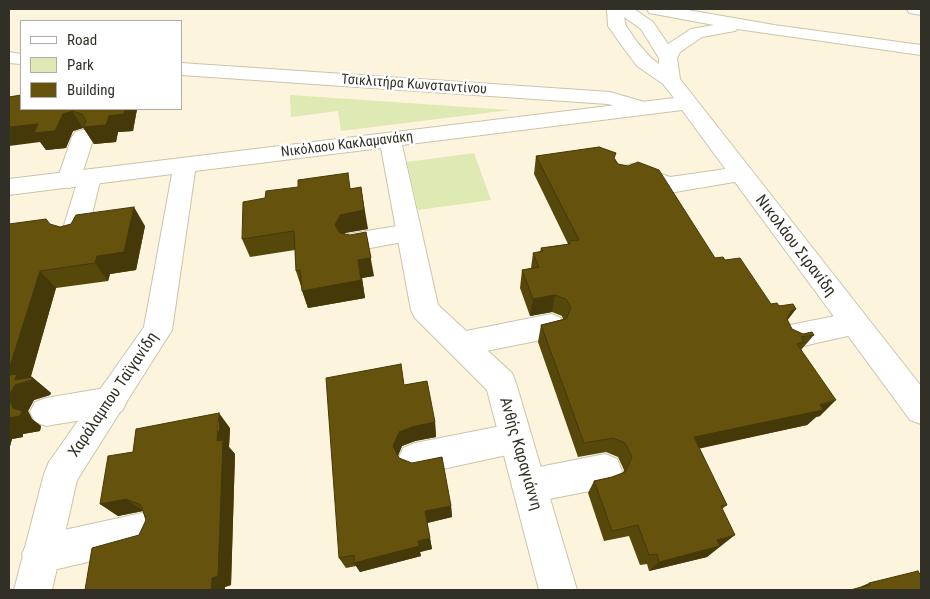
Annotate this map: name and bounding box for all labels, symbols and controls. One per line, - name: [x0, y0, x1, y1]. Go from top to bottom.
- legend: [20, 20, 182, 110]
- text: Road: [67, 31, 97, 49]
- text: Park: [67, 56, 94, 74]
- street label: Τσικλιτήρα Κωνσταντίνου: [341, 72, 487, 98]
- text: Building: [67, 81, 115, 99]
- street label: Νικόλαου Κακλαμανάκη: [280, 129, 414, 161]
- street label: Νικολάου Σιρανίδη: [751, 191, 839, 301]
- street label: Χαράλαμπου Ταϊγανίδη: [65, 329, 163, 461]
- street label: Ανθής Καραγιάννη: [495, 395, 545, 513]

